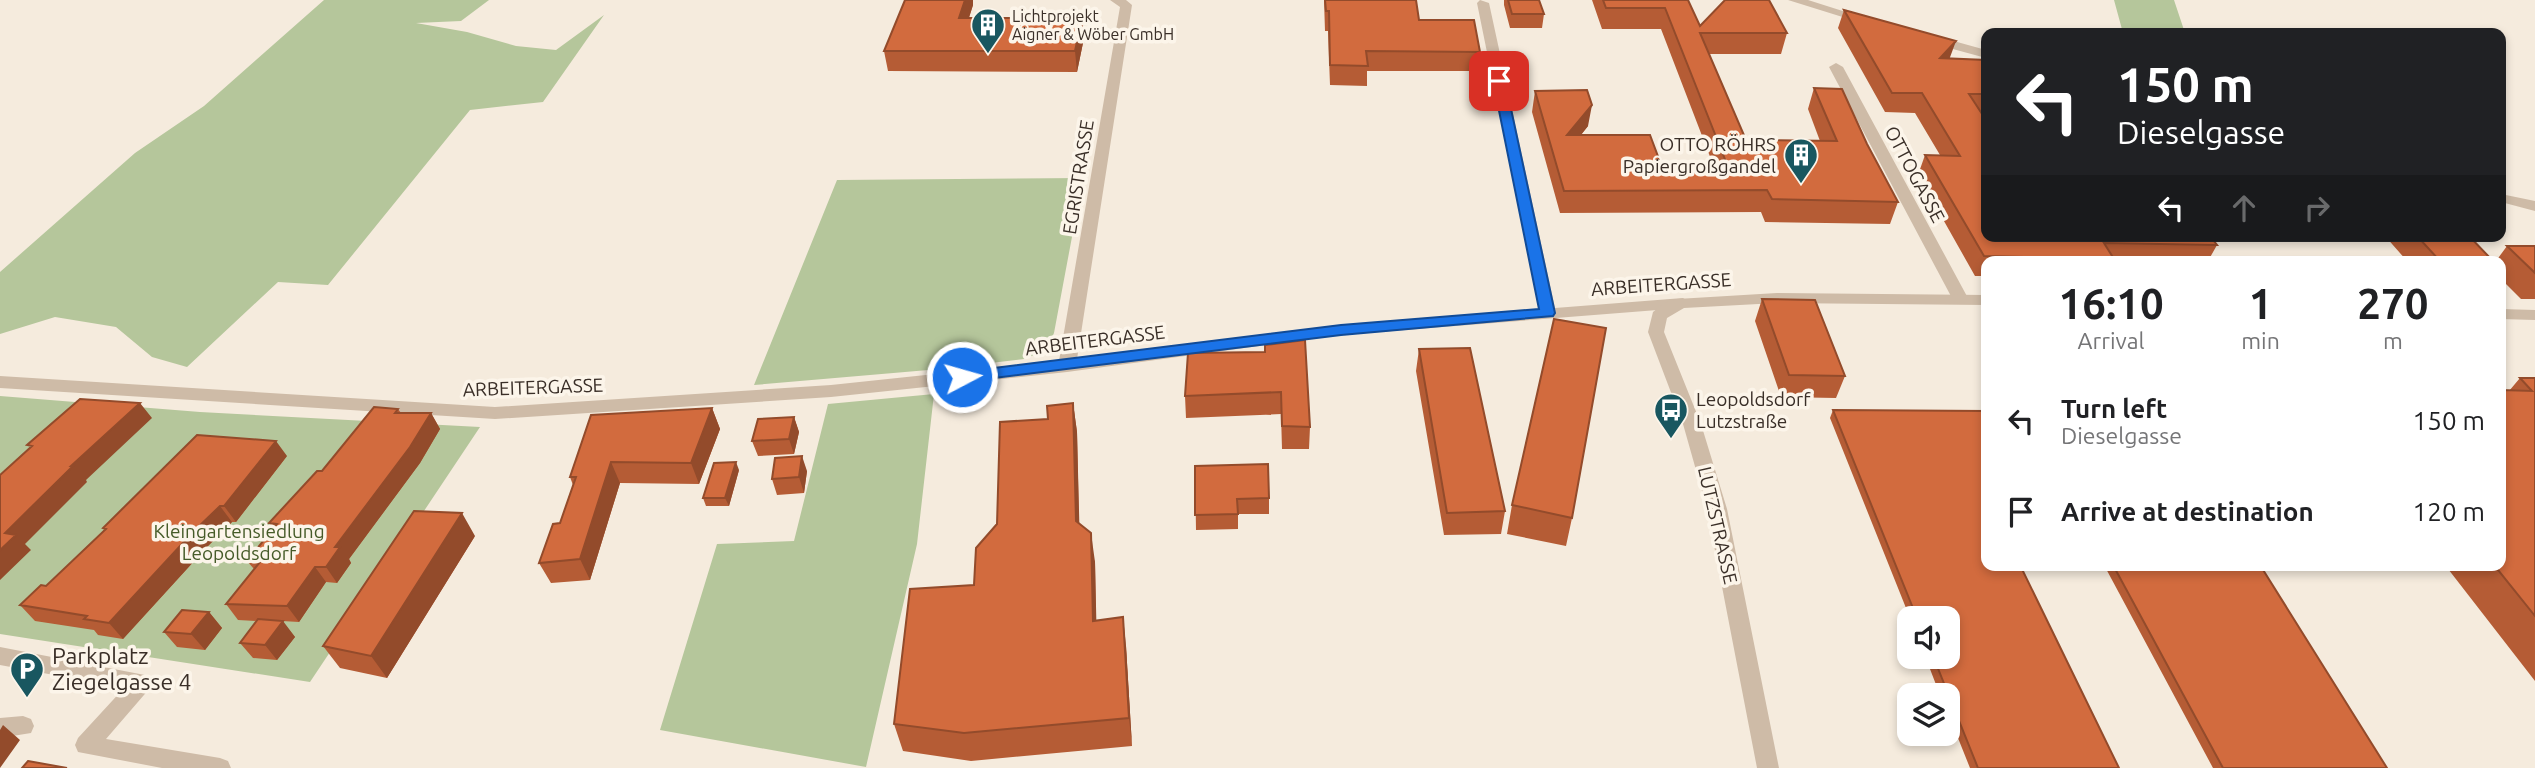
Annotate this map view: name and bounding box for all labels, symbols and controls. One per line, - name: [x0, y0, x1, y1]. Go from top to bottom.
- building icon: Lichtprojekt Aigner & Wöber GmbH: [969, 6, 1007, 55]
- place label: Lichtprojekt Aigner & Wöber GmbH: [1012, 7, 1174, 43]
- pin: [1469, 51, 1529, 111]
- icon: left: [2002, 56, 2093, 147]
- text: 150 m: [2117, 56, 2254, 111]
- icon: arrive: [1480, 62, 1518, 100]
- text: Dieselgasse: [2117, 114, 2285, 150]
- street label: EGRISTRASSE: [1058, 118, 1098, 236]
- street label: OTTOGASSE: [1880, 122, 1950, 226]
- place label: OTTO RÖHRS Papiergroßgandel: [1623, 133, 1776, 177]
- building icon: OTTO RÖHRS Papiergroßgandel: [1782, 136, 1820, 185]
- icon: left: [2152, 189, 2190, 227]
- icon: ahead: [2225, 189, 2263, 227]
- icon: right: [2298, 189, 2336, 227]
- street label: ARBEITERGASSE: [1590, 268, 1732, 300]
- text: 16:10: [2059, 280, 2164, 327]
- text: 1: [2249, 280, 2272, 327]
- text: 270: [2357, 280, 2428, 327]
- street label: ARBEITERGASSE: [1024, 321, 1166, 359]
- text: Arrival: [2078, 328, 2145, 353]
- text: min: [2241, 328, 2280, 353]
- text: m: [2383, 328, 2403, 353]
- position arrow: [925, 340, 999, 414]
- street label: ARBEITERGASSE: [462, 374, 604, 400]
- place label: Leopoldsdorf Lutzstraße: [1696, 388, 1811, 432]
- bus stop icon: Leopoldsdorf Lutzstraße: [1652, 391, 1690, 440]
- text: Turn left: [2061, 394, 2167, 423]
- icon: left: [2002, 402, 2040, 440]
- text: 150 m: [2413, 406, 2485, 435]
- text: Dieselgasse: [2061, 423, 2182, 448]
- street label: LUTZSTRASSE: [1694, 464, 1742, 586]
- icon: arrive: [2002, 493, 2040, 531]
- text: Arrive at destination: [2061, 497, 2314, 526]
- text: 120 m: [2413, 497, 2485, 526]
- park label: Kleingartensiedlung Leopoldsdorf: [153, 520, 325, 564]
- map controls: [1897, 606, 1960, 746]
- button: sound: [1897, 606, 1960, 669]
- place label: Parkplatz Ziegelgasse 4: [52, 643, 191, 694]
- parking icon: Parkplatz Ziegelgasse 4: [8, 650, 46, 699]
- button: layers: [1897, 683, 1960, 746]

